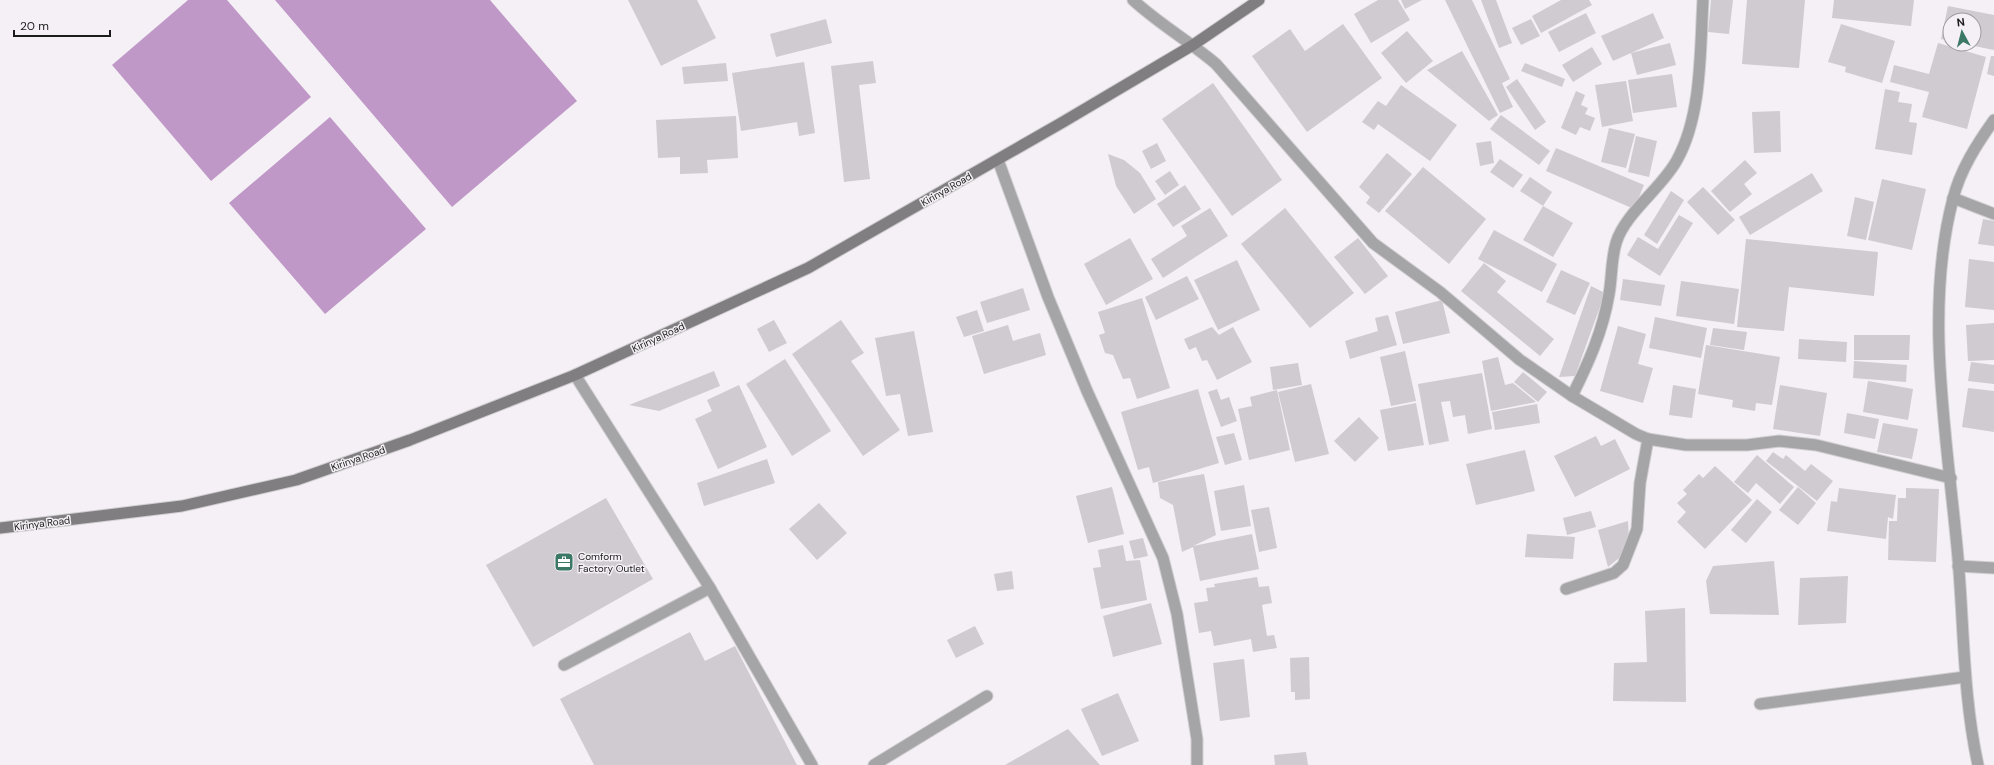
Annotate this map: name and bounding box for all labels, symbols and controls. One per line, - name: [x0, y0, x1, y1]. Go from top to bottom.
- scale bar: [14, 12, 110, 38]
- north arrow: [1942, 12, 1982, 52]
- text: N: [1956, 15, 1966, 30]
- text: 20 m: [20, 18, 49, 34]
- street label: Kirinya Road: [919, 170, 974, 209]
- street label: Kirinya Road: [630, 320, 687, 355]
- street label: Kirinya Road: [329, 443, 387, 474]
- street label: Kirinya Road: [13, 514, 71, 533]
- place label: Comform Factory Outlet: [578, 550, 645, 575]
- office icon: Comform Factory Outlet: [553, 551, 575, 573]

